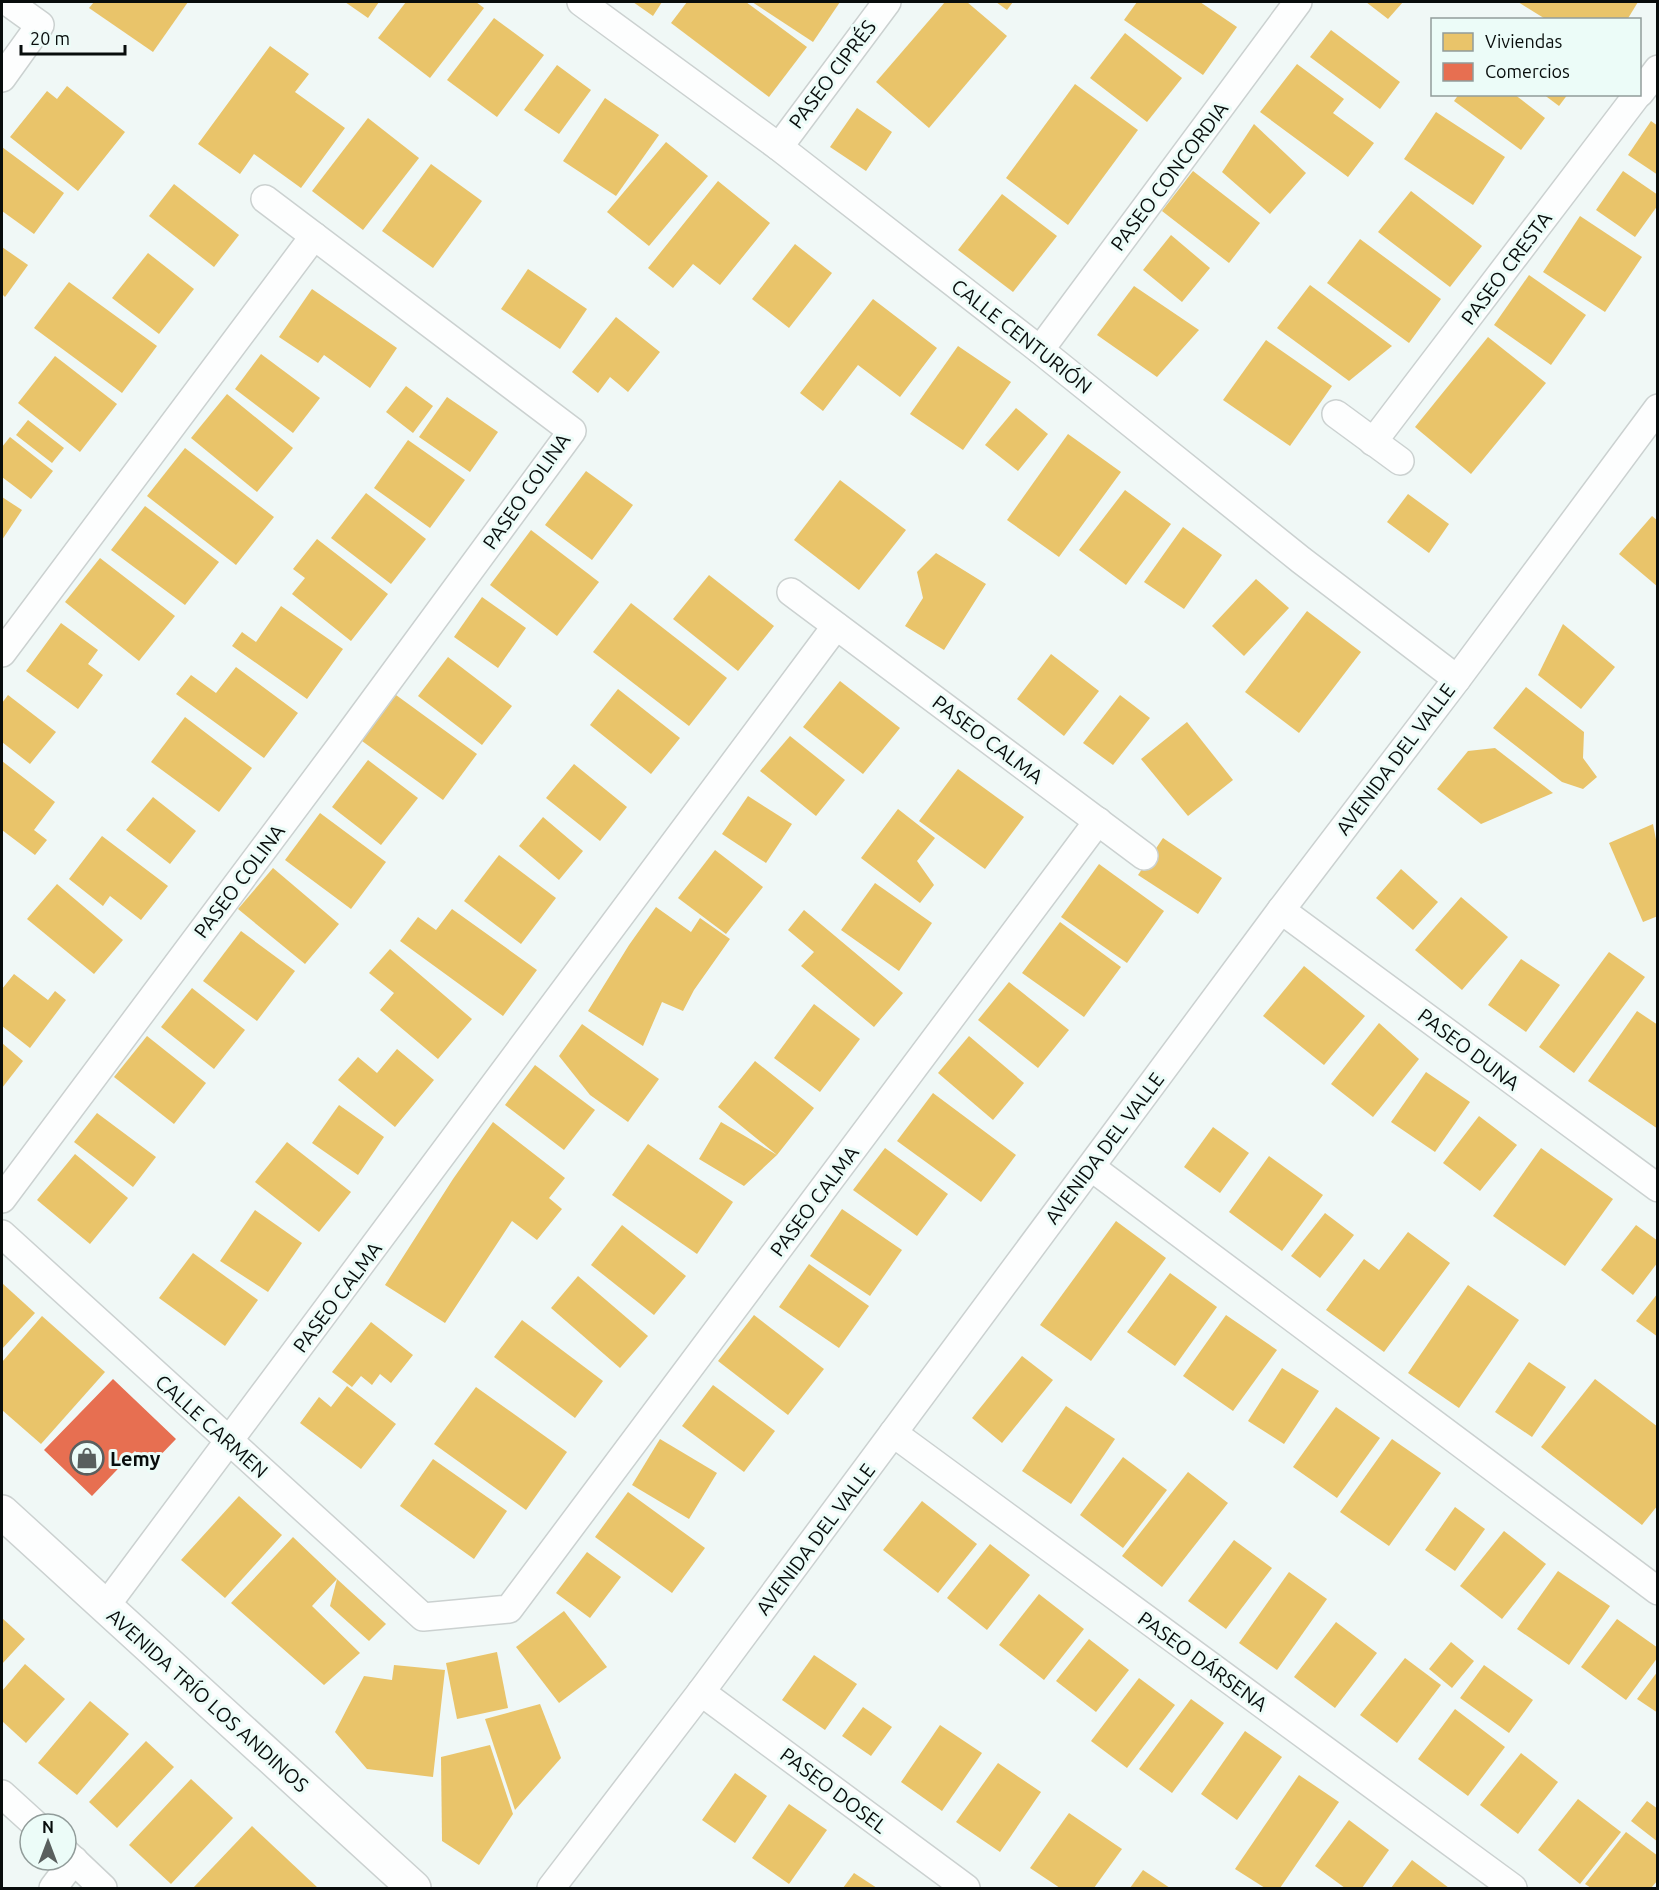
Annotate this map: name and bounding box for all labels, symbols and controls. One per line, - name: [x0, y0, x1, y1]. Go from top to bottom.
- street label: PASEO CIPRÉS: [784, 15, 880, 133]
- scale bar: [21, 18, 124, 56]
- legend: [1431, 18, 1641, 96]
- text: 20 m: [30, 28, 70, 48]
- text: Viviendas: [1485, 31, 1562, 51]
- text: Comercios: [1485, 61, 1570, 81]
- street label: PASEO CONCORDIA: [1106, 97, 1232, 255]
- street label: PASEO CRESTA: [1456, 207, 1556, 329]
- street label: CALLE CENTURIÓN: [947, 274, 1097, 398]
- street label: PASEO COLINA: [478, 429, 574, 553]
- street label: AVENIDA DEL VALLE: [1331, 679, 1459, 839]
- street label: PASEO CALMA: [928, 690, 1048, 788]
- street label: PASEO COLINA: [189, 820, 289, 942]
- street label: PASEO DUNA: [1414, 1003, 1524, 1095]
- street label: AVENIDA DEL VALLE: [1040, 1068, 1168, 1228]
- street label: PASEO CALMA: [765, 1141, 863, 1261]
- street label: PASEO CALMA: [288, 1237, 386, 1357]
- street label: CALLE CARMEN: [151, 1370, 273, 1482]
- shop icon: Lemy: [69, 1440, 105, 1476]
- place label: Lemy: [110, 1447, 161, 1470]
- street label: AVENIDA DEL VALLE: [751, 1459, 879, 1619]
- street label: AVENIDA TRÍO LOS ANDINOS: [103, 1604, 313, 1796]
- street label: PASEO DÁRSENA: [1134, 1606, 1272, 1716]
- street label: PASEO DOSEL: [776, 1742, 892, 1838]
- north arrow: [18, 1812, 78, 1872]
- text: N: [42, 1818, 54, 1836]

